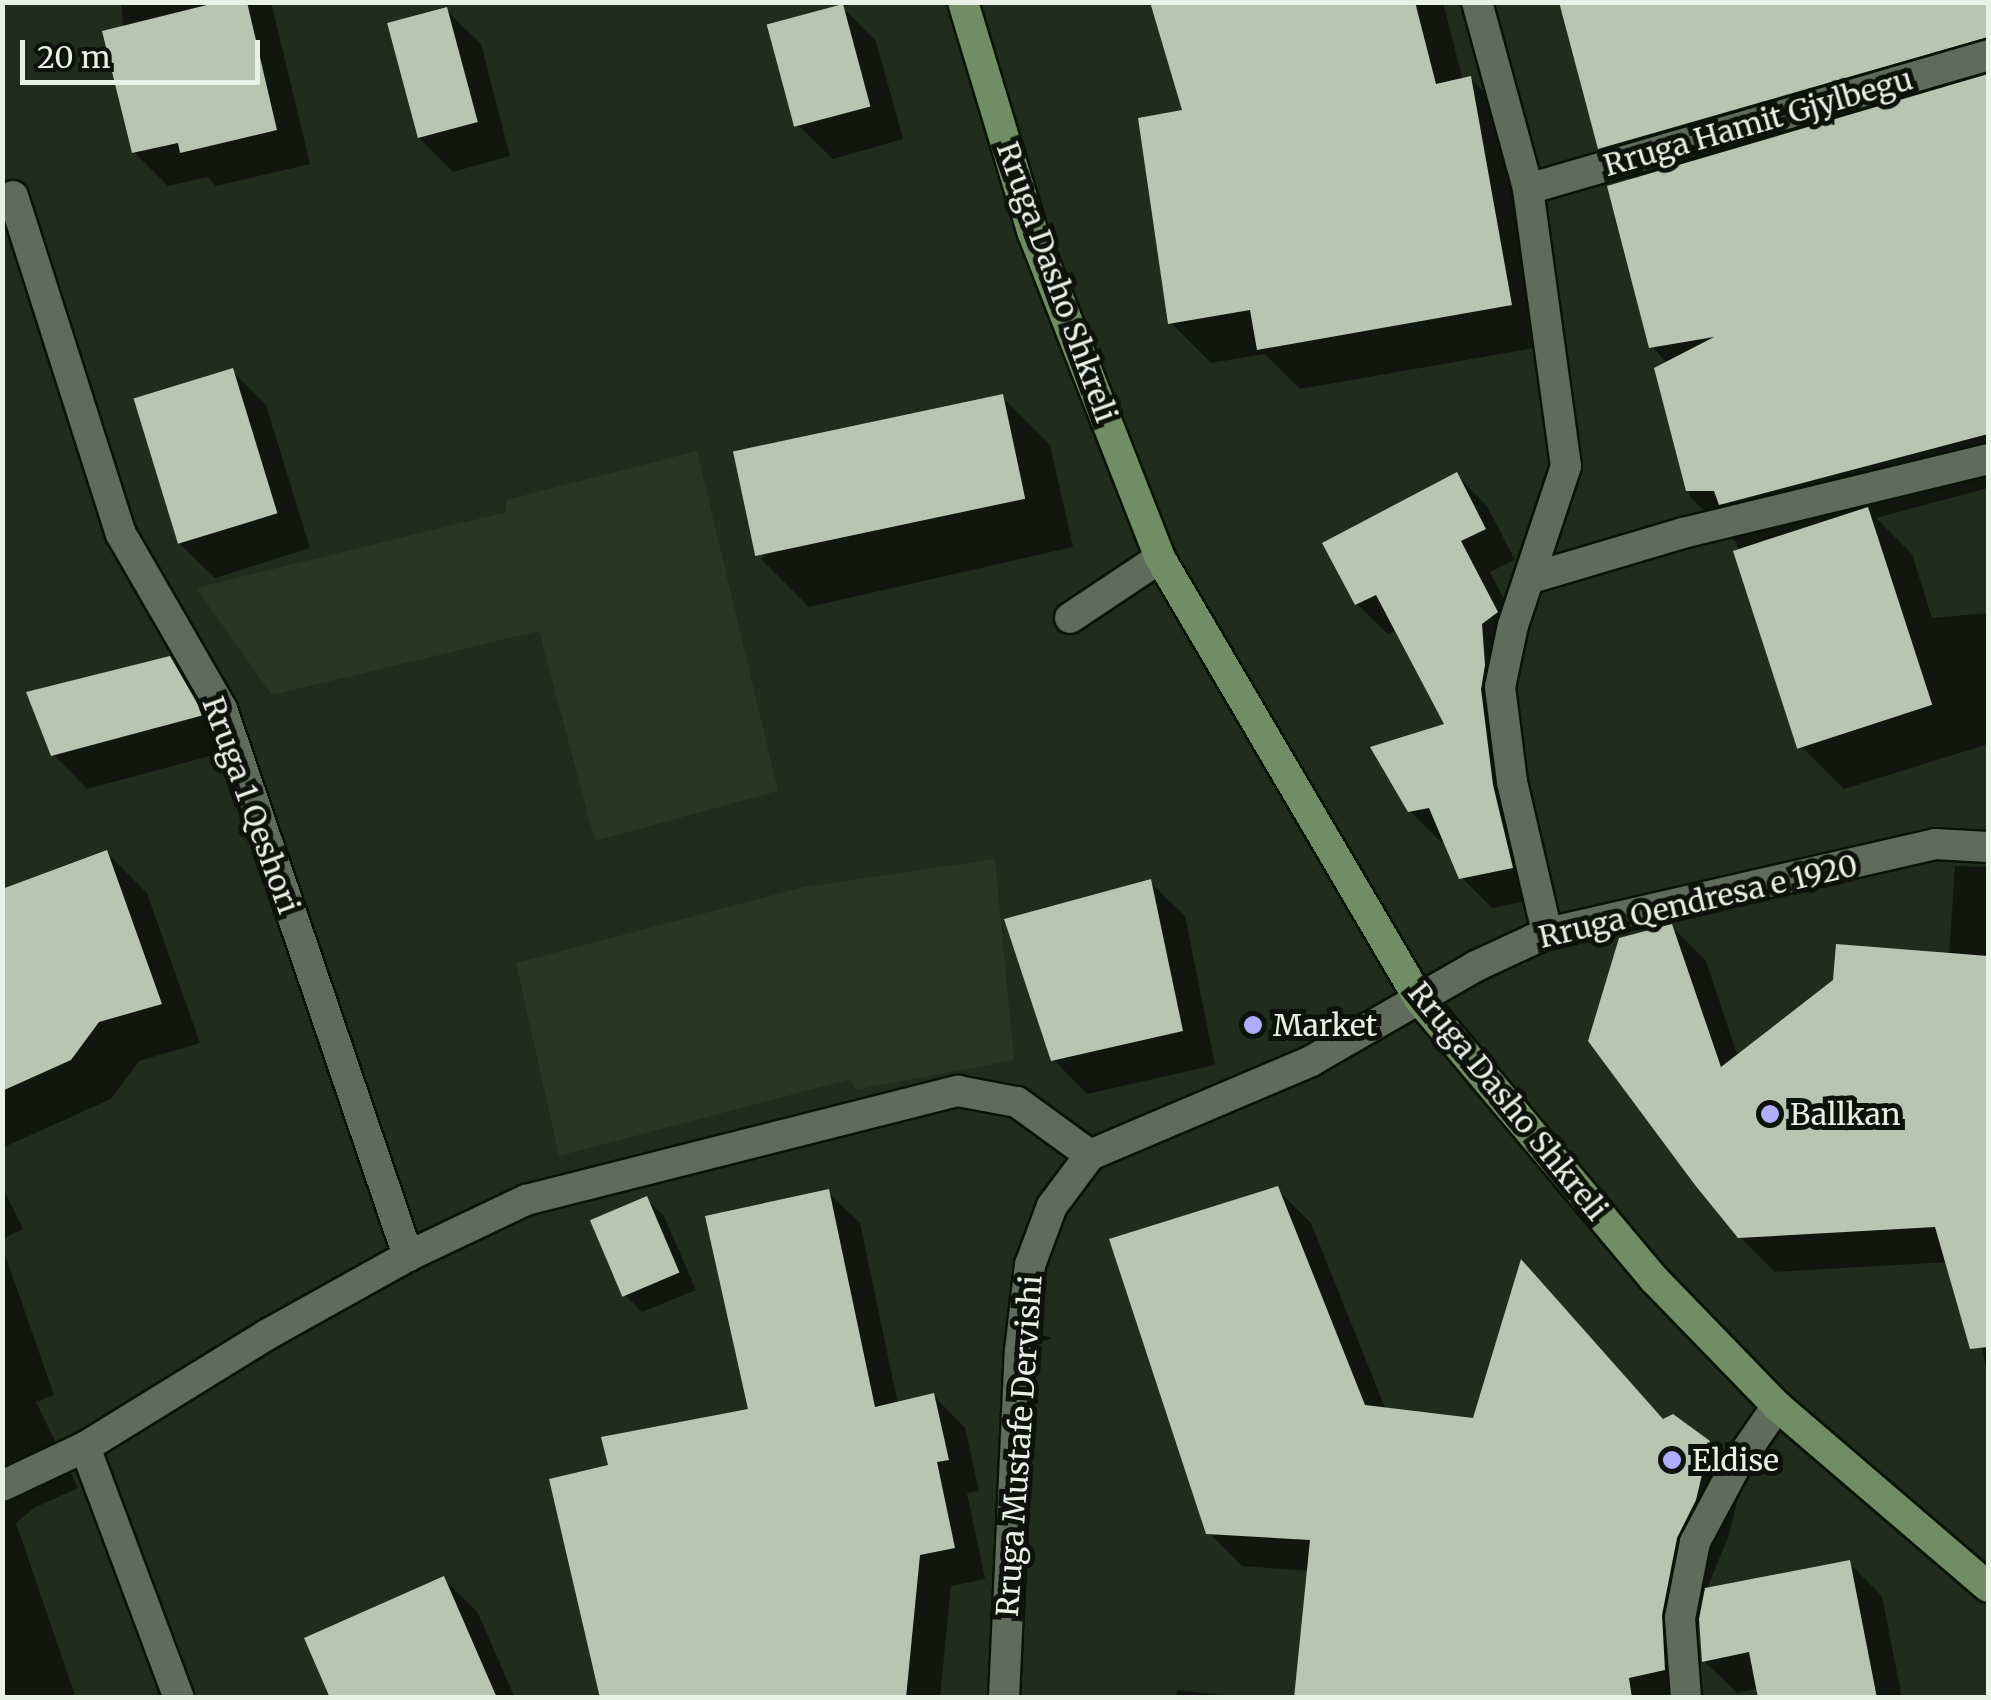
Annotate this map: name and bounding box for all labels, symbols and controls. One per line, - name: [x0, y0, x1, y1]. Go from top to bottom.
- scale bar: [25, 20, 265, 82]
- text: 20 m: [37, 38, 110, 76]
- street label: Rruga Hamit Gjylbegu: [1599, 61, 1917, 183]
- street label: Rruga Dasho Shkreli: [990, 137, 1124, 427]
- street label: Rruga 1 Qeshori: [195, 692, 307, 918]
- street label: Rruga Qendresa e 1920: [1535, 847, 1861, 955]
- street label: Rruga Dasho Shkreli: [1401, 975, 1615, 1227]
- place label: Market: [1273, 1007, 1377, 1043]
- marker: Market: [1242, 1014, 1264, 1036]
- place label: Ballkan: [1790, 1096, 1901, 1132]
- marker: Ballkan: [1759, 1103, 1781, 1125]
- street label: Rruga Mustafe Dervishi: [989, 1274, 1049, 1618]
- place label: Eldise: [1692, 1442, 1779, 1478]
- marker: Eldise: [1661, 1449, 1683, 1471]

